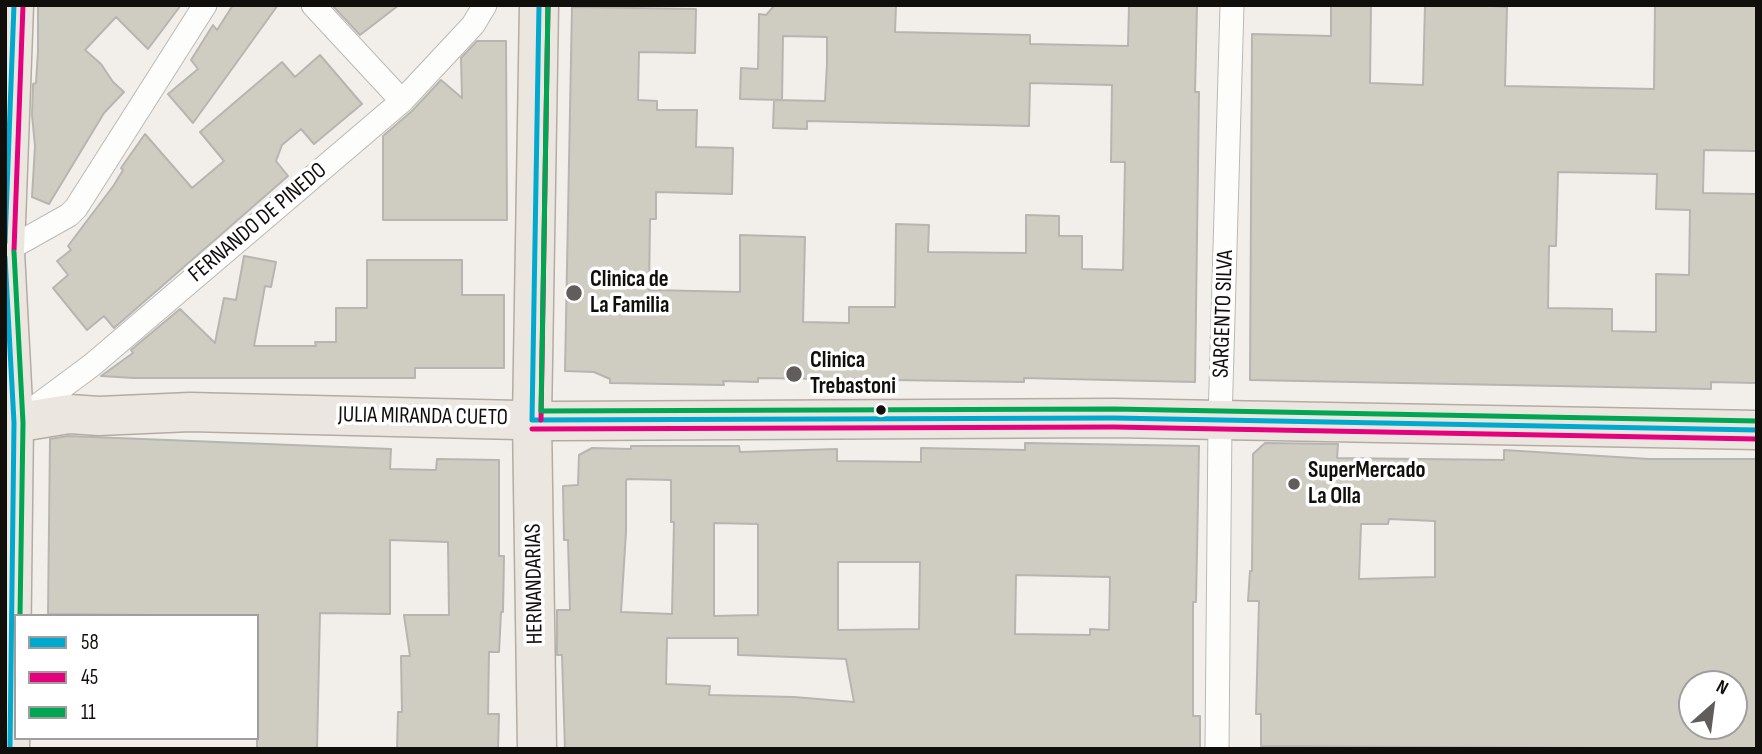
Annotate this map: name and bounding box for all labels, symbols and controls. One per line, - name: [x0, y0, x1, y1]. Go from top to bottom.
- street label: FERNANDO DE PINEDO: [183, 157, 333, 289]
- street label: SARGENTO SILVA: [1208, 249, 1240, 379]
- place label: Clinica de La Familia: [590, 266, 669, 320]
- marker: Clinica de La Familia: [564, 283, 584, 303]
- place label: Clinica Trebastoni: [810, 347, 896, 401]
- marker: Clinica Trebastoni: [784, 364, 804, 384]
- street label: JULIA MIRANDA CUETO: [338, 402, 508, 432]
- unlabelled marker: [874, 403, 888, 417]
- place label: SuperMercado La Olla: [1308, 457, 1425, 511]
- marker: SuperMercado La Olla: [1286, 476, 1302, 492]
- street label: HERNANDARIAS: [520, 523, 550, 645]
- legend: [14, 614, 259, 740]
- text: 58: [81, 630, 99, 655]
- text: 45: [81, 665, 98, 690]
- north arrow: [1678, 670, 1748, 740]
- text: N: [1712, 675, 1732, 700]
- text: 11: [81, 700, 96, 725]

